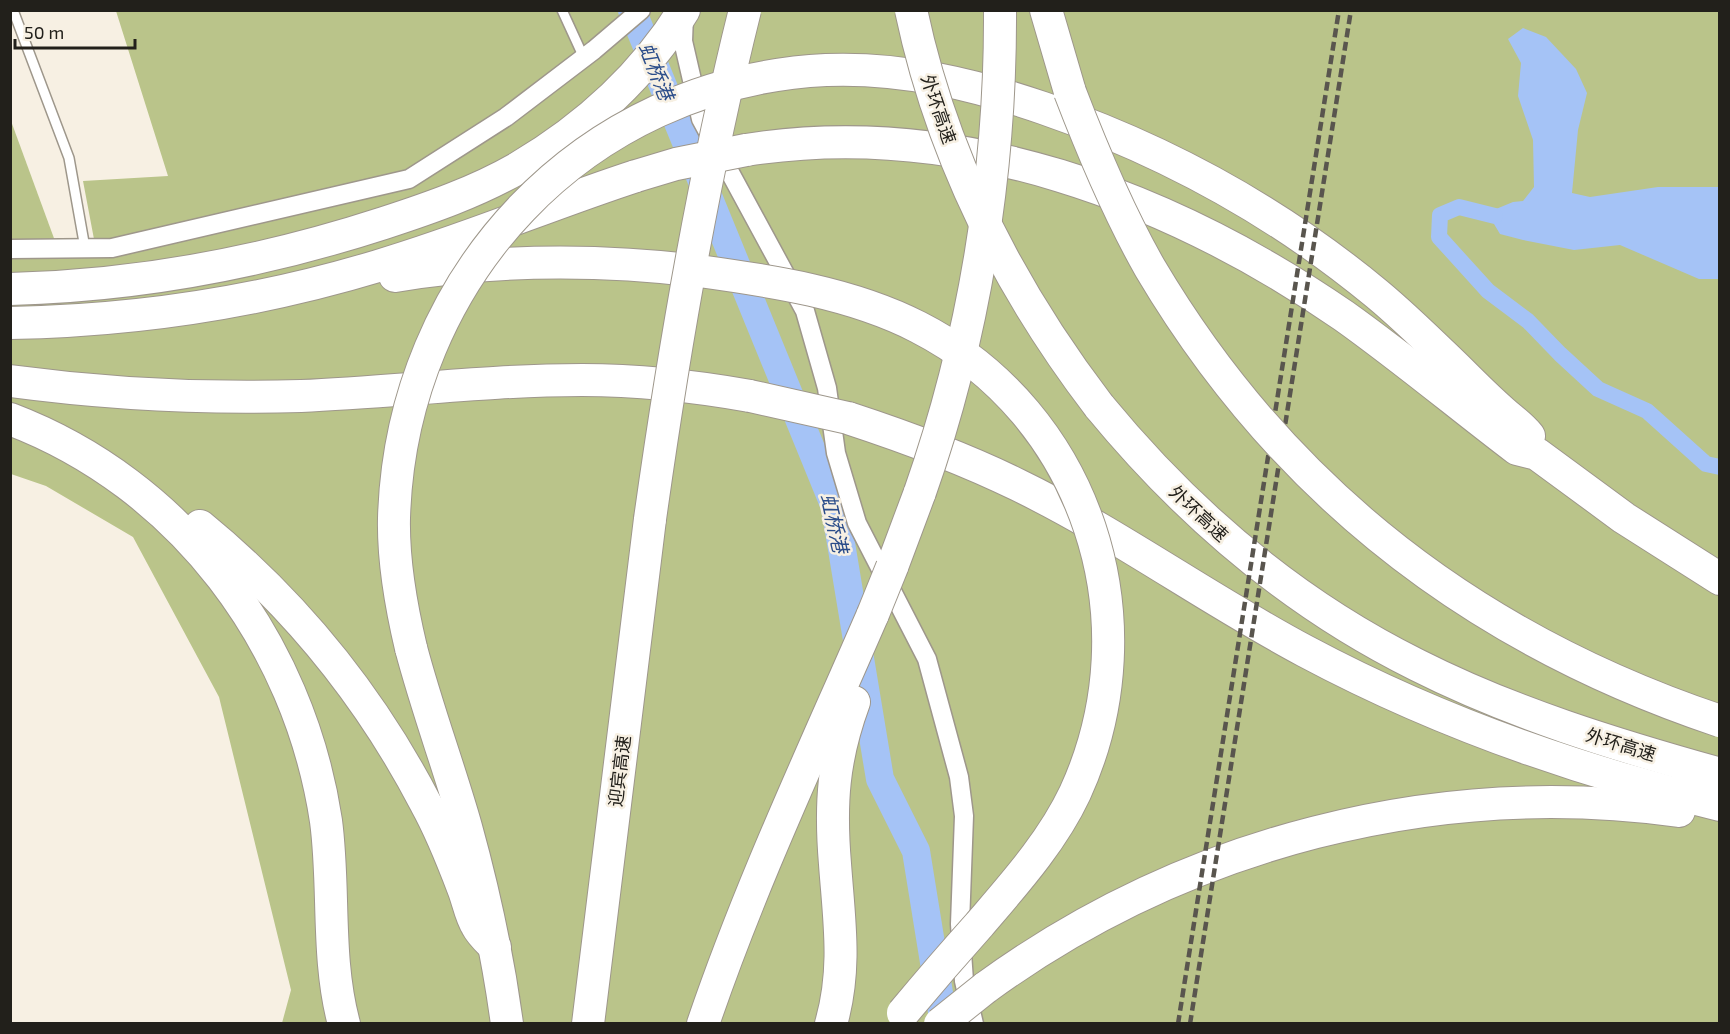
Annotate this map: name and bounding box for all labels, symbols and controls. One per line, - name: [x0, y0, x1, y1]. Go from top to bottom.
- scale bar: [15, 12, 135, 50]
- text: 50 m: [24, 21, 64, 43]
- water label: 虹桥港: [635, 39, 680, 106]
- street label: 外环高速: [917, 71, 961, 147]
- street label: 外环高速: [1165, 480, 1233, 546]
- water label: 虹桥港: [817, 491, 854, 558]
- street label: 外环高速: [1583, 723, 1659, 765]
- street label: 迎宾高速: [604, 734, 634, 808]

